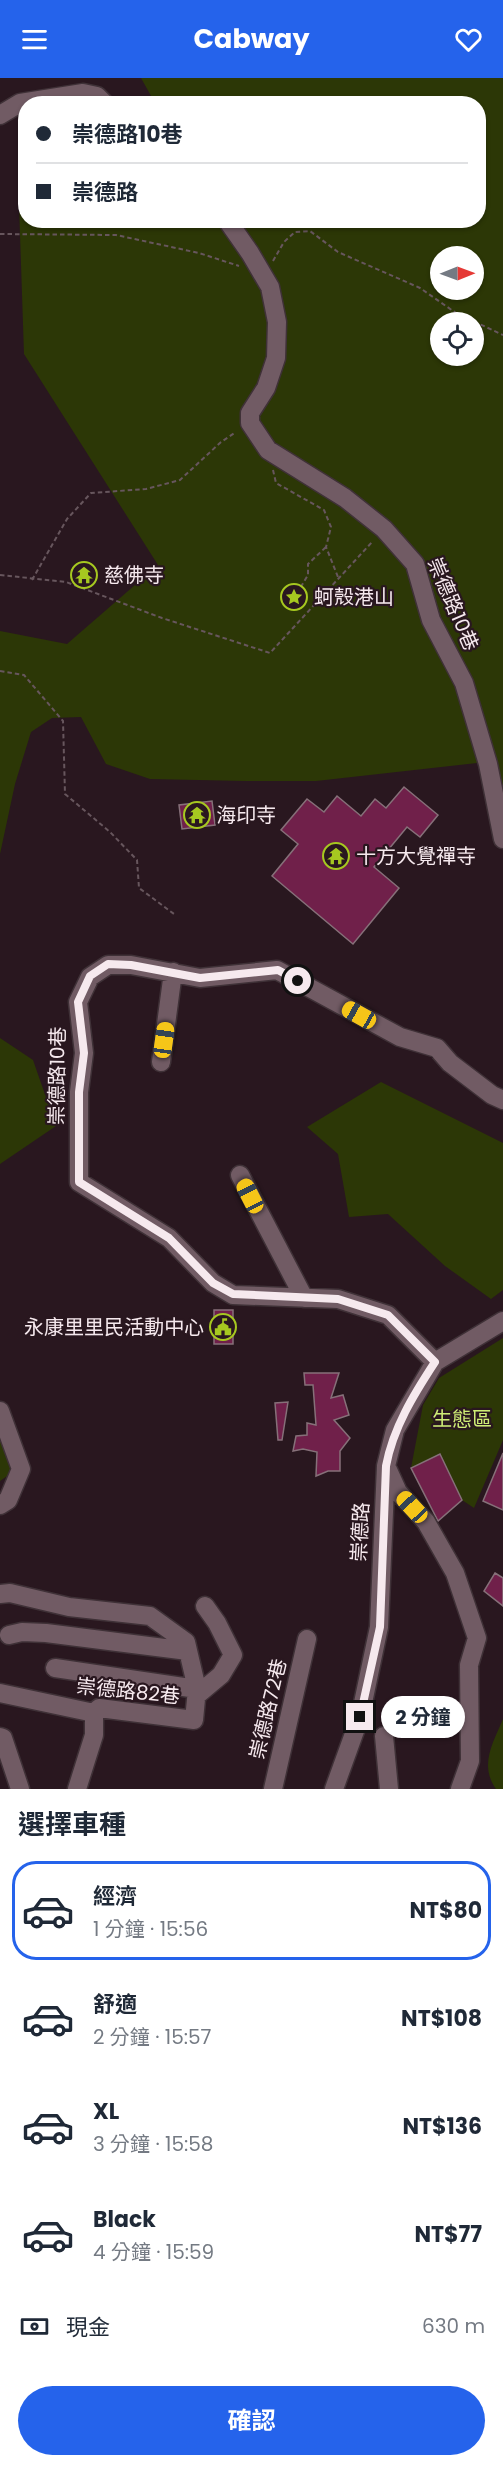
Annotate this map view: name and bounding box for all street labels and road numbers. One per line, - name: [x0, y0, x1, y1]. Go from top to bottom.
- street label: 崇德路10巷: [421, 553, 485, 655]
- street label: 崇德路10巷: [42, 1026, 72, 1126]
- street label: 崇德路: [344, 1501, 376, 1563]
- street label: 崇德路72巷: [243, 1656, 293, 1762]
- street label: 崇德路82巷: [75, 1672, 181, 1710]

